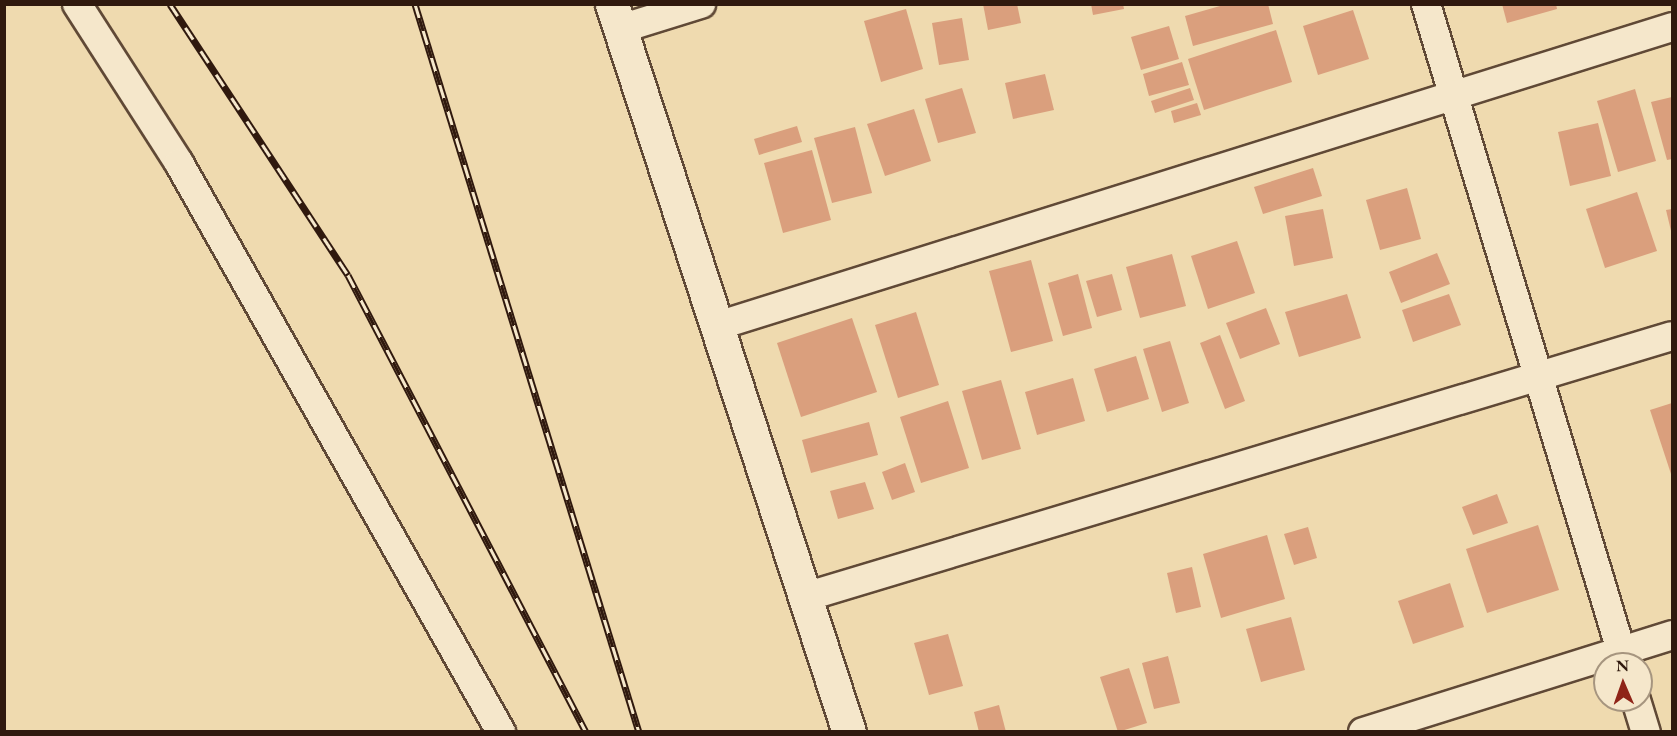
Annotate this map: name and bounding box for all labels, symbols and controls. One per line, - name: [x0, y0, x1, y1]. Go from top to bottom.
- north arrow: [1593, 652, 1653, 712]
- text: N: [1616, 655, 1629, 676]

